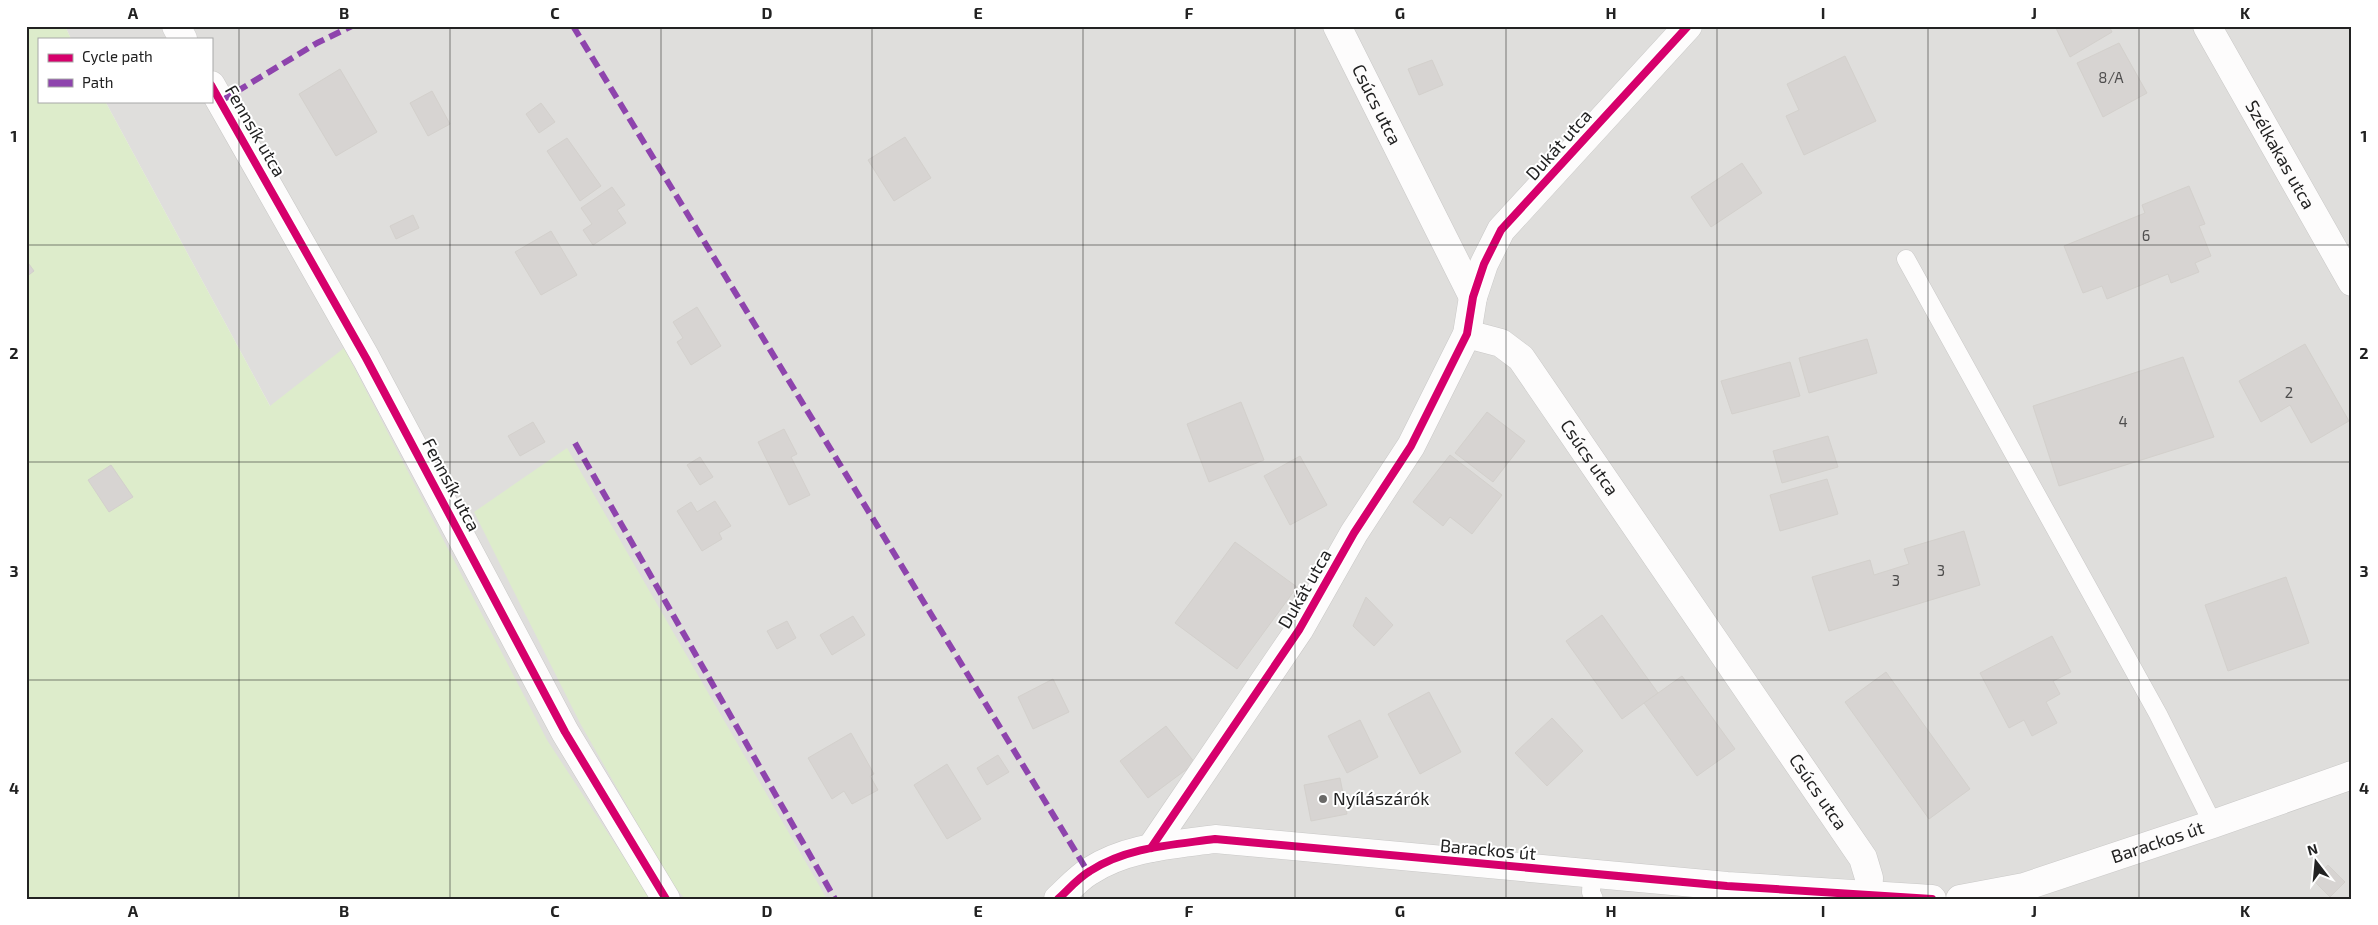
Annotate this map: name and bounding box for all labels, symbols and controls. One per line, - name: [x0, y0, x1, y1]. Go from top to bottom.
- text: A: [128, 3, 139, 22]
- text: B: [339, 3, 349, 22]
- text: C: [550, 3, 560, 22]
- text: D: [762, 3, 773, 22]
- text: E: [973, 3, 983, 22]
- text: F: [1185, 3, 1194, 22]
- text: G: [1395, 3, 1405, 22]
- text: H: [1605, 3, 1617, 22]
- text: I: [1821, 3, 1825, 22]
- text: J: [2031, 3, 2037, 22]
- text: K: [2240, 3, 2251, 22]
- legend: [38, 38, 212, 102]
- text: Cycle path: [82, 47, 153, 65]
- street label: Csúcs utca: [1348, 60, 1407, 148]
- house number: 8/A: [2098, 68, 2124, 86]
- text: Path: [82, 73, 113, 91]
- street label: Fennsík utca: [221, 81, 291, 180]
- street label: Szélkakas utca: [2241, 96, 2320, 213]
- street label: Dukát utca: [1521, 104, 1596, 184]
- text: 1: [11, 126, 17, 145]
- text: 1: [2361, 126, 2367, 145]
- house number: 6: [2142, 226, 2150, 244]
- text: 2: [9, 343, 19, 362]
- text: 2: [2359, 343, 2369, 362]
- house number: 2: [2285, 383, 2293, 401]
- house number: 4: [2118, 412, 2128, 430]
- street label: Csúcs utca: [1556, 415, 1624, 499]
- street label: Fennsík utca: [418, 434, 486, 535]
- street label: Dukát utca: [1273, 545, 1336, 632]
- text: 3: [9, 561, 19, 580]
- house number: 3: [1937, 561, 1945, 579]
- text: 3: [2359, 561, 2369, 580]
- house number: 3: [1892, 571, 1900, 589]
- street label: Csúcs utca: [1785, 749, 1852, 834]
- text: 4: [9, 778, 19, 797]
- text: 4: [2359, 778, 2369, 797]
- place label: Nyílászárók: [1333, 787, 1430, 809]
- marker: Nyílászárók: [1317, 793, 1329, 805]
- street label: Barackos út: [2108, 816, 2207, 867]
- street label: Barackos út: [1439, 834, 1537, 864]
- north arrow: [2290, 838, 2340, 888]
- text: N: [2305, 839, 2319, 859]
- text: A: [128, 901, 139, 920]
- text: B: [339, 901, 349, 920]
- text: C: [550, 901, 560, 920]
- text: D: [762, 901, 773, 920]
- text: E: [973, 901, 983, 920]
- text: F: [1185, 901, 1194, 920]
- text: G: [1395, 901, 1405, 920]
- text: H: [1605, 901, 1617, 920]
- text: I: [1821, 901, 1825, 920]
- text: J: [2031, 901, 2037, 920]
- text: K: [2240, 901, 2251, 920]

